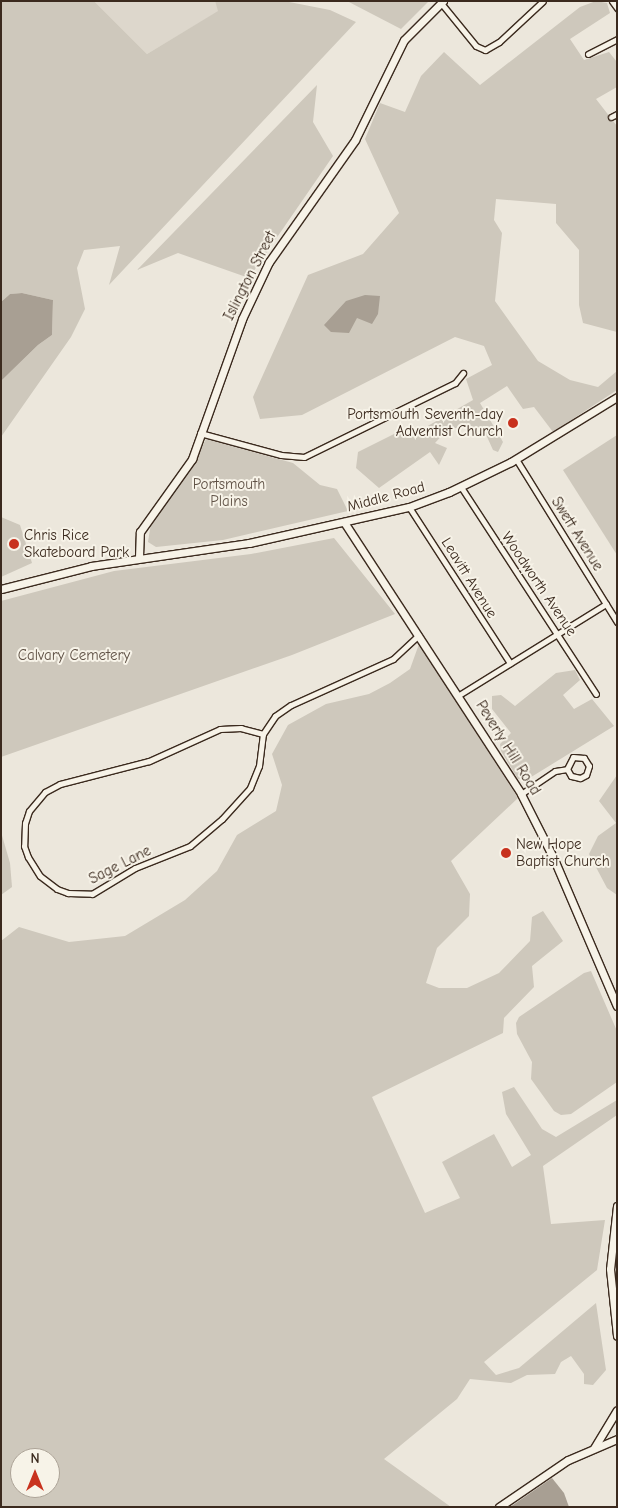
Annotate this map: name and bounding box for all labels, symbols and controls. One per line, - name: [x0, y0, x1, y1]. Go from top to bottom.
- street label: Islington Street: [220, 228, 280, 324]
- place label: Portsmouth Seventh-day Adventist Church: [347, 405, 503, 440]
- marker: Portsmouth Seventh-day Adventist Church: [507, 417, 519, 429]
- park label: Portsmouth Plains: [193, 475, 265, 510]
- street label: Middle Road: [345, 478, 427, 516]
- street label: Swett Avenue: [547, 494, 607, 574]
- place label: Chris Rice Skateboard Park: [24, 526, 129, 561]
- street label: Woodworth Avenue: [497, 528, 581, 640]
- street label: Leavitt Avenue: [437, 534, 501, 622]
- marker: Chris Rice Skateboard Park: [8, 538, 20, 550]
- park label: Calvary Cemetery: [18, 647, 130, 665]
- street label: Peverly Hill Road: [472, 697, 544, 799]
- place label: New Hope Baptist Church: [516, 835, 610, 870]
- street label: Sage Lane: [86, 842, 154, 888]
- marker: New Hope Baptist Church: [500, 847, 512, 859]
- north arrow: [10, 1448, 60, 1498]
- text: N: [30, 1450, 40, 1467]

